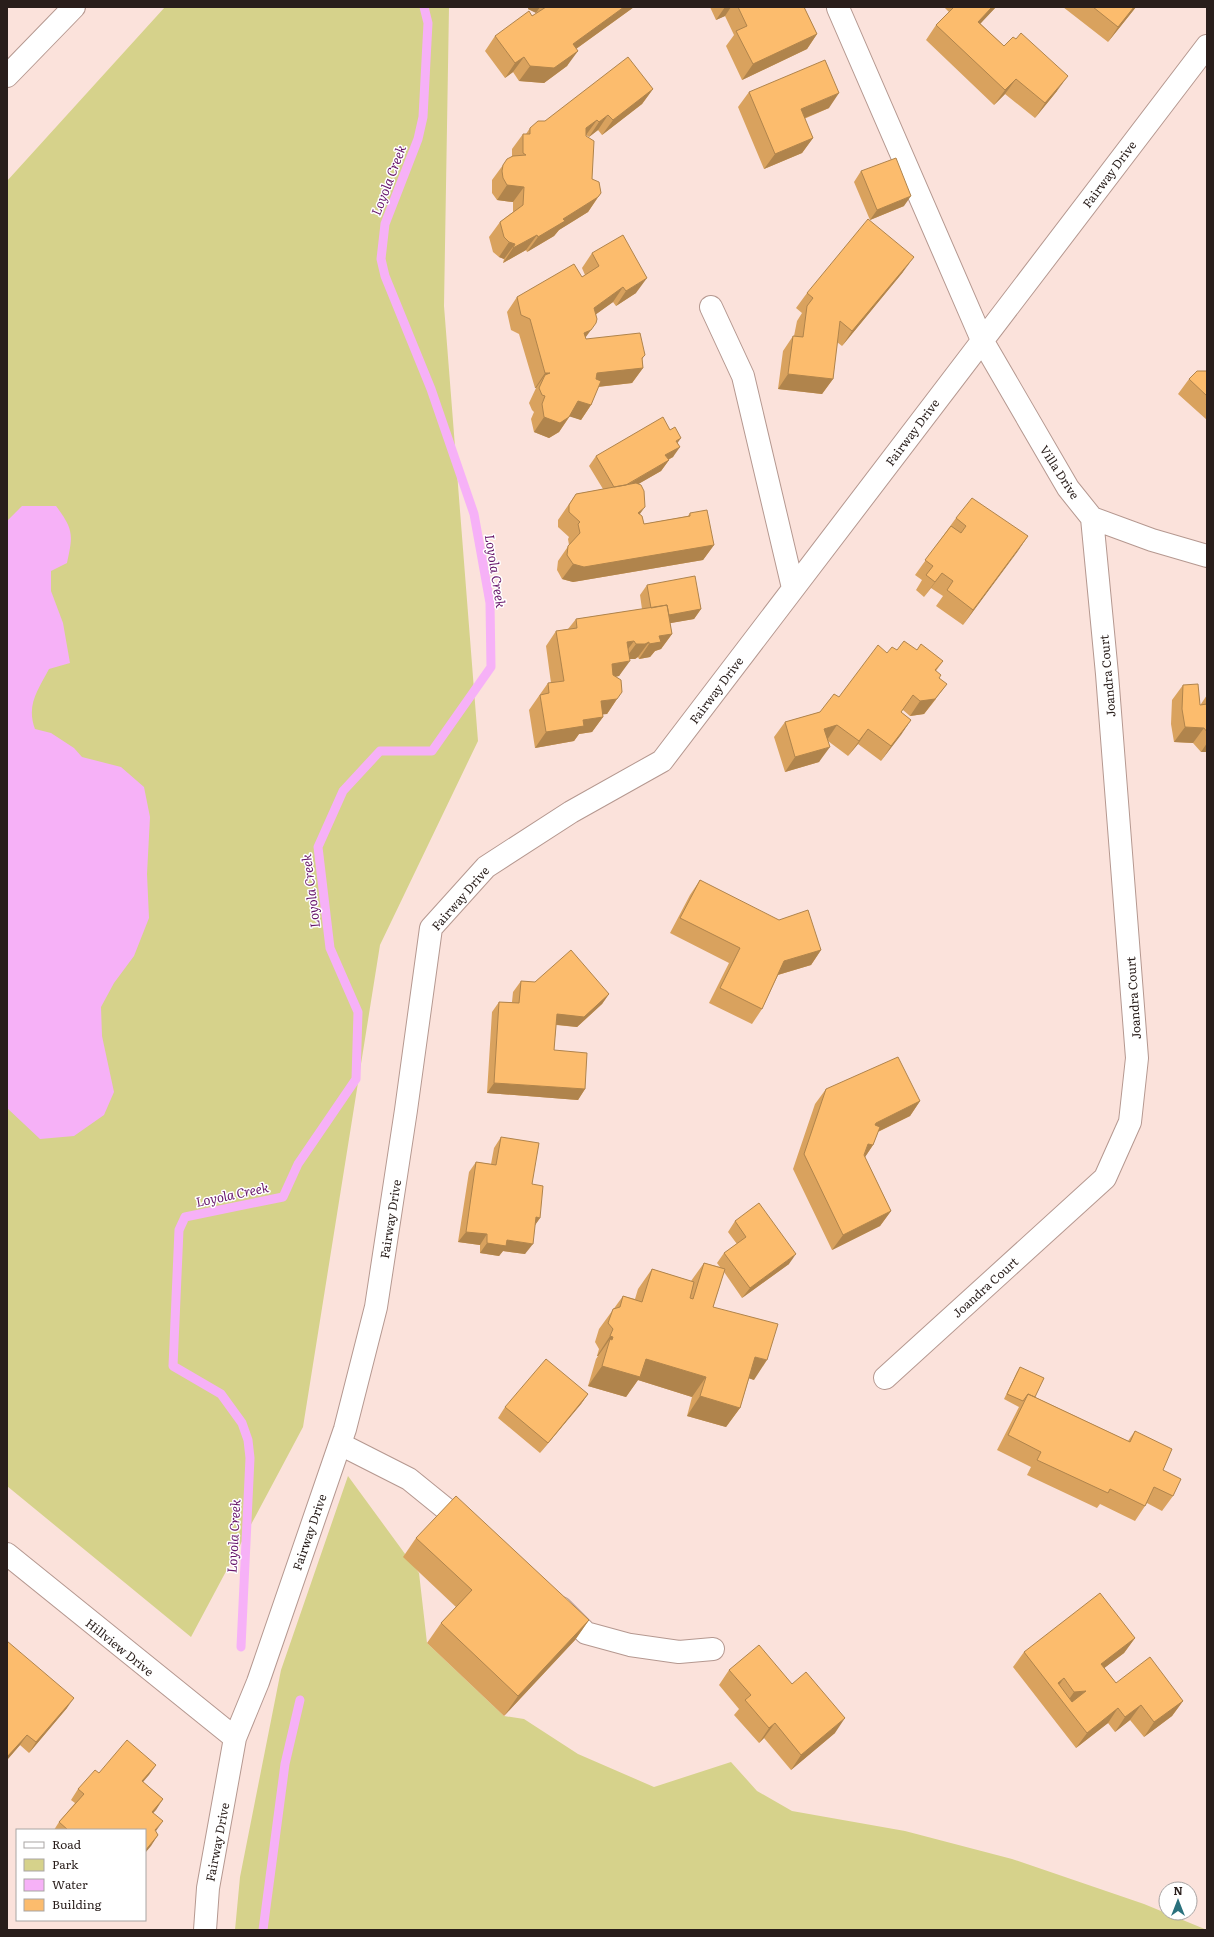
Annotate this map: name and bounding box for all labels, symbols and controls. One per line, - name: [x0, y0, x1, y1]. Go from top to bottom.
- street label: Fairway Drive: [1078, 137, 1140, 211]
- water label: Loyola Creek: [366, 141, 410, 218]
- street label: Fairway Drive: [881, 395, 943, 469]
- street label: Villa Drive: [1036, 441, 1084, 503]
- water label: Loyola Creek: [481, 533, 511, 610]
- street label: Joandra Court: [1094, 634, 1120, 718]
- street label: Fairway Drive: [685, 653, 747, 727]
- water label: Loyola Creek: [296, 852, 324, 929]
- street label: Fairway Drive: [427, 862, 493, 934]
- street label: Joandra Court: [1121, 956, 1145, 1040]
- water label: Loyola Creek: [194, 1177, 271, 1211]
- street label: Fairway Drive: [375, 1178, 405, 1260]
- street label: Joandra Court: [948, 1253, 1022, 1321]
- street label: Fairway Drive: [287, 1491, 331, 1573]
- water label: Loyola Creek: [222, 1498, 244, 1574]
- street label: Hillview Drive: [82, 1614, 158, 1680]
- street label: Fairway Drive: [201, 1801, 233, 1883]
- legend: [16, 1829, 146, 1921]
- text: Road: [52, 1835, 82, 1853]
- text: Park: [52, 1855, 79, 1873]
- text: Water: [52, 1875, 88, 1893]
- north arrow: [1158, 1881, 1198, 1921]
- text: N: [1173, 1882, 1183, 1898]
- text: Building: [52, 1895, 102, 1913]

